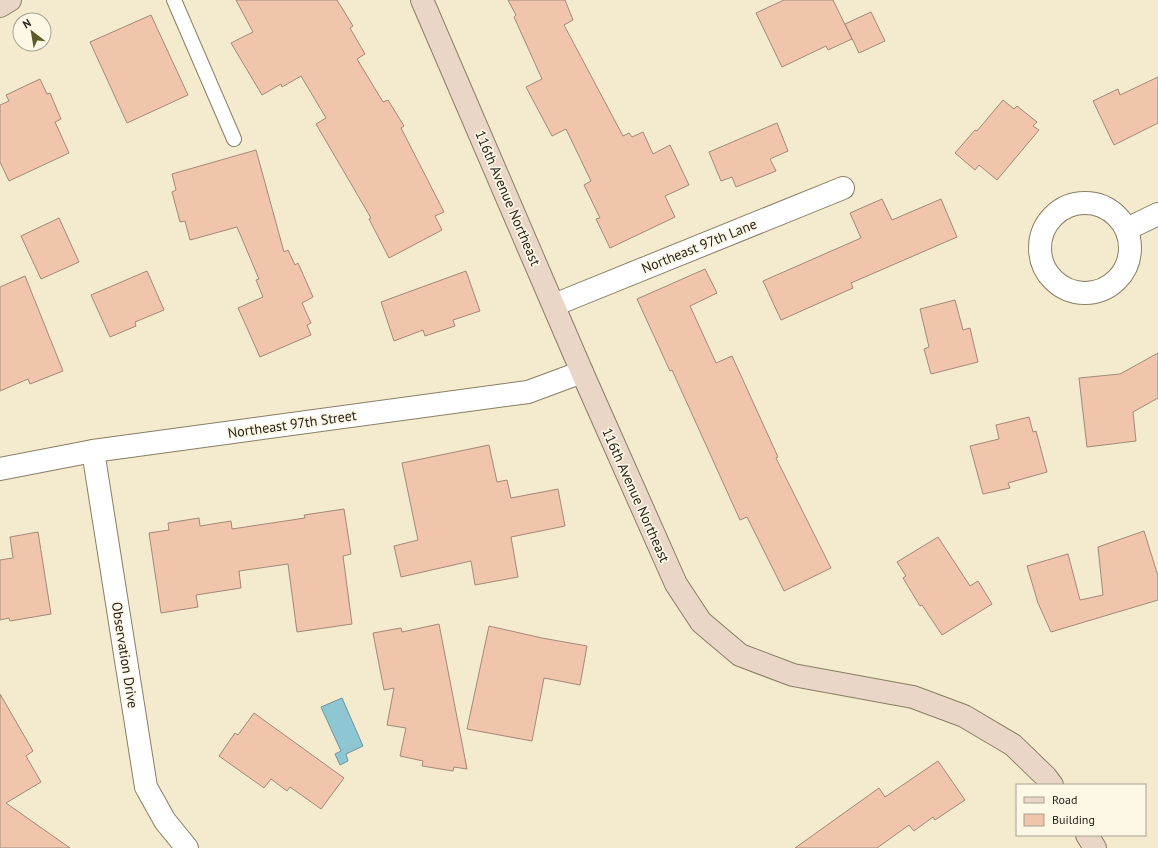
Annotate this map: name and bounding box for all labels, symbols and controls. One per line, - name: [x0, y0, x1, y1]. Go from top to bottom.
- north arrow: [12, 12, 52, 52]
- text: N: [20, 16, 34, 31]
- street label: 116th Avenue Northeast: [471, 128, 545, 269]
- street label: Northeast 97th Lane: [639, 215, 759, 277]
- street label: Northeast 97th Street: [226, 406, 358, 442]
- street label: 116th Avenue Northeast: [598, 425, 674, 565]
- street label: Observation Drive: [108, 601, 142, 709]
- legend: [1016, 784, 1146, 836]
- text: Road: [1052, 792, 1077, 807]
- text: Building: [1052, 812, 1095, 827]

